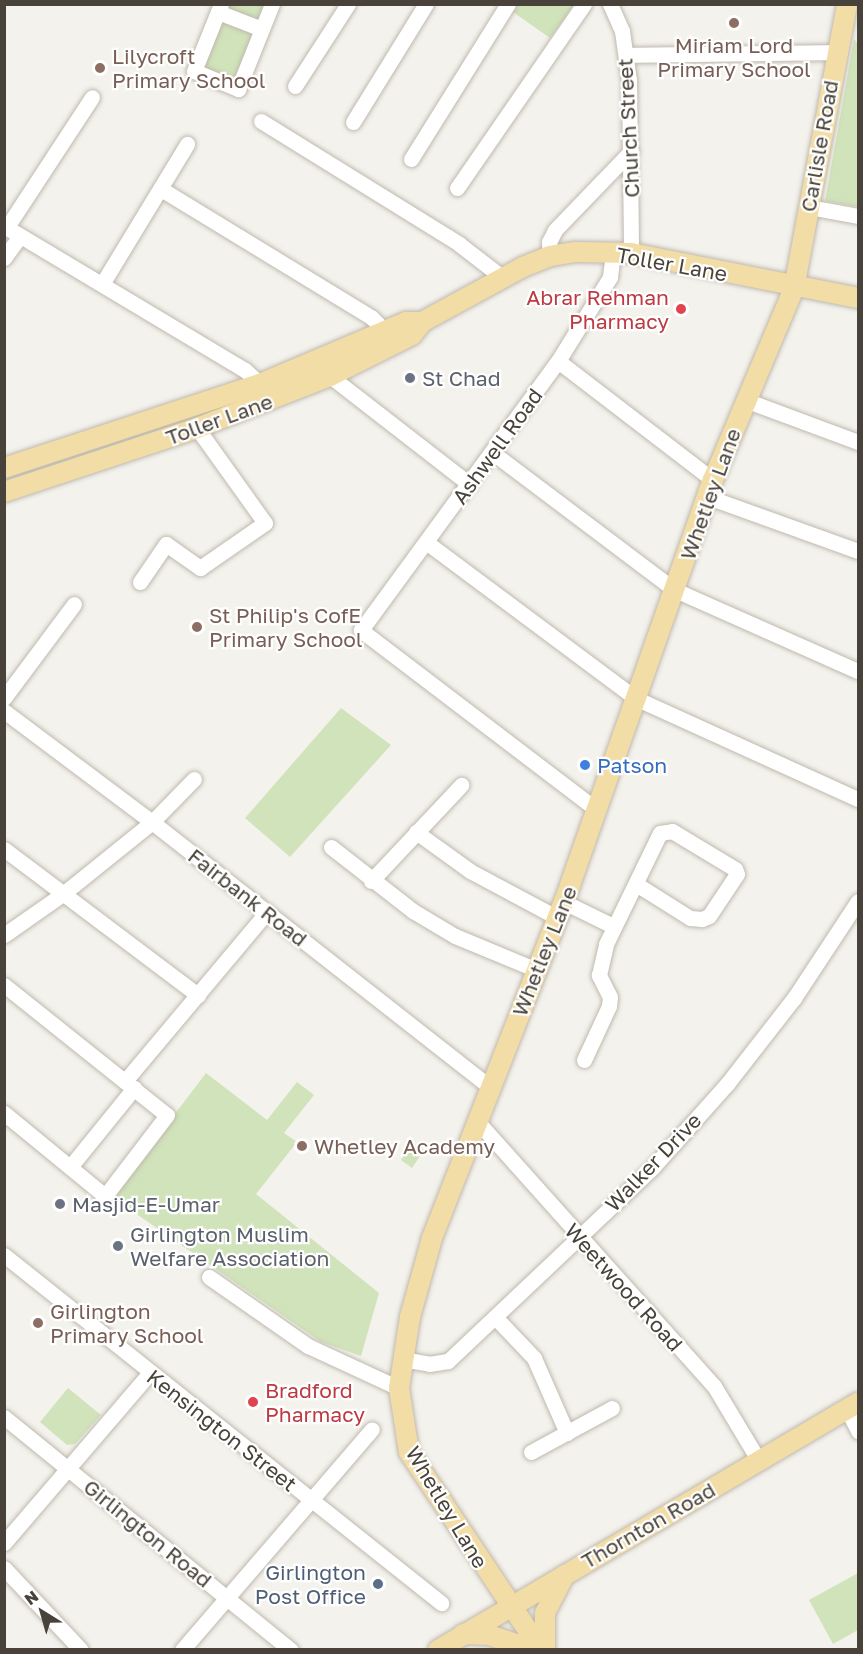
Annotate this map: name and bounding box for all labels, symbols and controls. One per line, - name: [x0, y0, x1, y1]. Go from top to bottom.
- marker: Miriam Lord Primary School: [727, 16, 741, 30]
- place label: Miriam Lord Primary School: [657, 32, 811, 82]
- place label: Lilycroft Primary School: [112, 43, 266, 93]
- street label: Church Street: [612, 58, 644, 198]
- marker: Lilycroft Primary School: [93, 61, 107, 75]
- street label: Carlisle Road: [795, 78, 843, 214]
- street label: Toller Lane: [615, 242, 729, 286]
- place label: Abrar Rehman Pharmacy: [526, 284, 669, 334]
- marker: Abrar Rehman Pharmacy: [674, 302, 688, 316]
- place label: St Chad: [422, 365, 501, 391]
- marker: St Chad: [403, 371, 417, 385]
- street label: Ashwell Road: [447, 383, 547, 509]
- street label: Toller Lane: [162, 388, 276, 450]
- street label: Whetley Lane: [675, 425, 745, 563]
- place label: St Philip's CofE Primary School: [209, 602, 363, 652]
- marker: St Philip's CofE Primary School: [190, 620, 204, 634]
- place label: Patson: [597, 752, 667, 778]
- marker: Patson: [578, 758, 592, 772]
- street label: Fairbank Road: [183, 843, 313, 951]
- street label: Whetley Lane: [506, 882, 582, 1020]
- street label: Walker Drive: [600, 1108, 706, 1216]
- place label: Whetley Academy: [314, 1133, 495, 1159]
- marker: Whetley Academy: [295, 1139, 309, 1153]
- place label: Masjid-E-Umar: [72, 1191, 220, 1217]
- marker: Masjid-E-Umar: [53, 1197, 67, 1211]
- street label: Weetwood Road: [560, 1218, 688, 1356]
- place label: Girlington Muslim Welfare Association: [130, 1221, 329, 1271]
- marker: Girlington Muslim Welfare Association: [111, 1239, 125, 1253]
- place label: Girlington Primary School: [50, 1298, 204, 1348]
- marker: Girlington Primary School: [31, 1316, 45, 1330]
- street label: Kensington Street: [142, 1364, 302, 1496]
- place label: Bradford Pharmacy: [265, 1377, 365, 1427]
- marker: Bradford Pharmacy: [246, 1395, 260, 1409]
- street label: Whetley Lane: [401, 1441, 493, 1573]
- street label: Girlington Road: [79, 1474, 217, 1592]
- street label: Thornton Road: [577, 1477, 719, 1573]
- place label: Girlington Post Office: [255, 1559, 366, 1609]
- marker: Girlington Post Office: [371, 1577, 385, 1591]
- north arrow: [12, 1582, 72, 1642]
- text: N: [20, 1586, 42, 1609]

